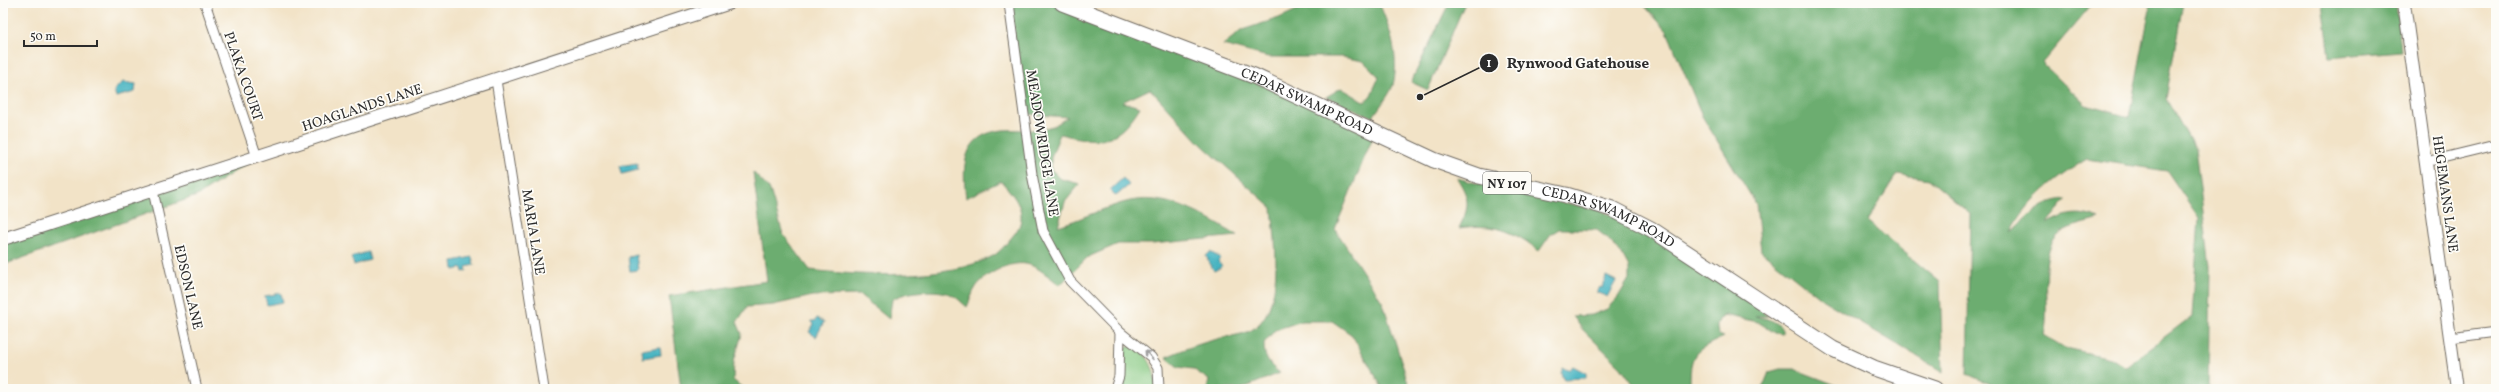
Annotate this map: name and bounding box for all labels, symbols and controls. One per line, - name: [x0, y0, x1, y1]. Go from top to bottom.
- scale bar: [24, 22, 97, 48]
- text: 50 m: [30, 29, 56, 45]
- street label: PLAKA COURT: [218, 29, 267, 124]
- callout: Rynwood Gatehouse: [1479, 49, 1657, 76]
- text: Rynwood Gatehouse: [1507, 54, 1649, 75]
- text: 1: [1487, 56, 1492, 72]
- street label: CEDAR SWAMP ROAD: [1238, 64, 1375, 141]
- street label: MEADOWRIDGE LANE: [1021, 69, 1062, 218]
- street label: HOAGLANDS LANE: [300, 80, 425, 137]
- street label: HEGEMANS LANE: [2427, 134, 2462, 254]
- road number: NY 107: [1483, 172, 1531, 194]
- street label: CEDAR SWAMP ROAD: [1540, 182, 1678, 253]
- street label: MARIA LANE: [516, 188, 549, 276]
- street label: EDSON LANE: [169, 243, 207, 332]
- one-way arrow: [1144, 350, 1153, 361]

